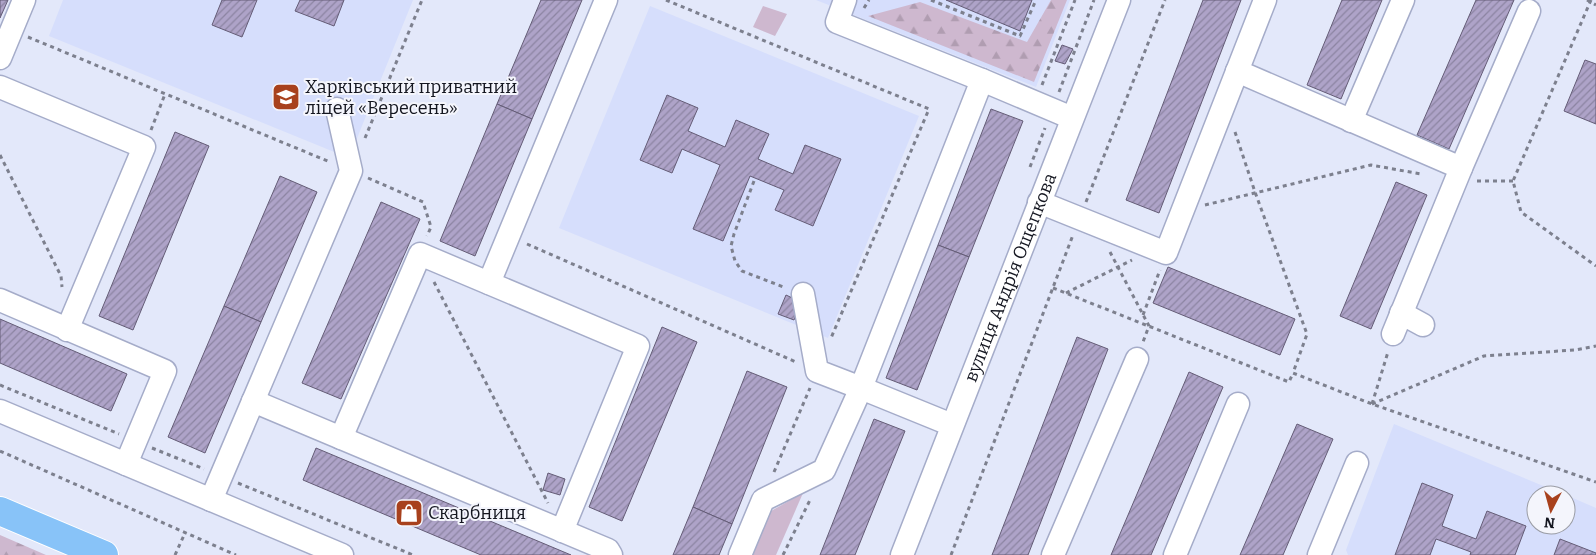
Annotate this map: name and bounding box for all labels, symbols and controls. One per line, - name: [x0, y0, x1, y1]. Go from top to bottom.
- place label: Харківський приватний ліцей «Вересень»: [305, 76, 517, 119]
- school or university icon: Харківський приватний ліцей «Вересень»: [271, 82, 301, 112]
- street label: вулиця Андрія Ощепкова: [960, 170, 1061, 385]
- north arrow: [1526, 485, 1576, 535]
- shop icon: Скарбниця: [394, 498, 424, 528]
- place label: Скарбниця: [428, 502, 526, 524]
- text: N: [1543, 513, 1556, 531]

